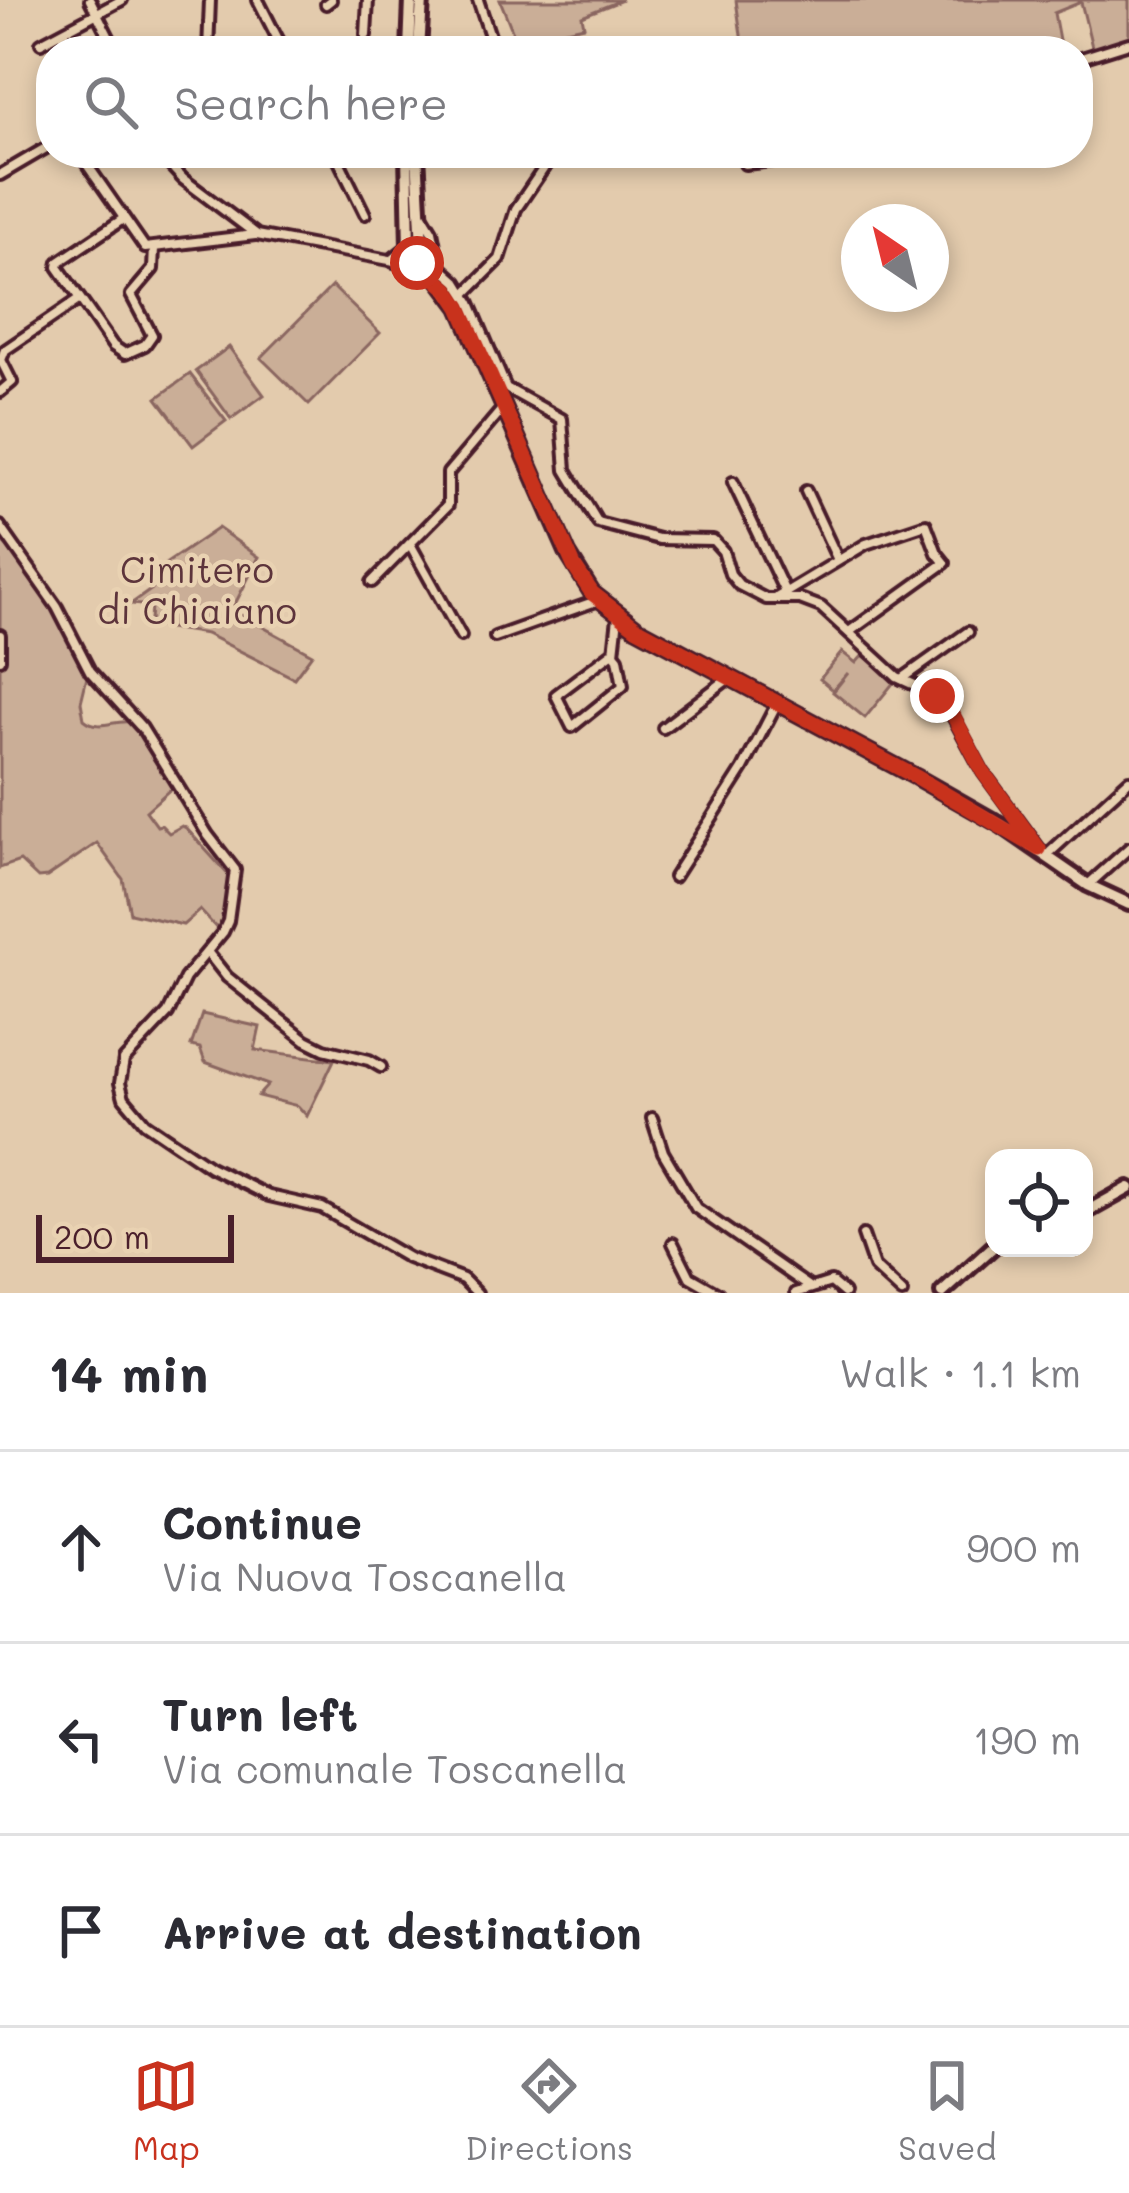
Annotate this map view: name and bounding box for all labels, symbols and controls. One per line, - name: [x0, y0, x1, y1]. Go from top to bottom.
- search box: [36, 36, 1093, 168]
- icon: search: [78, 69, 144, 135]
- text: Search here: [174, 73, 448, 131]
- north arrow: [841, 204, 949, 312]
- route start: [390, 236, 444, 290]
- park label: Cimitero di Chiaiano: [97, 545, 297, 633]
- route end: [910, 669, 964, 723]
- map controls: [985, 1149, 1093, 1257]
- button: locate: [985, 1149, 1093, 1257]
- scale bar: [36, 1209, 234, 1262]
- text: 200 m: [54, 1214, 150, 1257]
- text: 14 min: [48, 1338, 208, 1405]
- text: Walk · 1.1 km: [839, 1346, 1081, 1397]
- text: Continue: [162, 1492, 362, 1550]
- icon: ahead: [48, 1514, 114, 1580]
- text: 900 m: [966, 1521, 1081, 1572]
- text: Via Nuova Toscanella: [162, 1550, 567, 1601]
- text: Turn left: [162, 1684, 358, 1742]
- icon: left: [48, 1706, 114, 1772]
- text: 190 m: [973, 1713, 1081, 1764]
- text: Via comunale Toscanella: [162, 1742, 627, 1793]
- icon: arrive: [48, 1898, 114, 1964]
- text: Arrive at destination: [162, 1902, 642, 1960]
- tab: Map: [133, 2053, 200, 2168]
- tab: Directions: [465, 2053, 633, 2168]
- tab: Saved: [898, 2053, 996, 2168]

